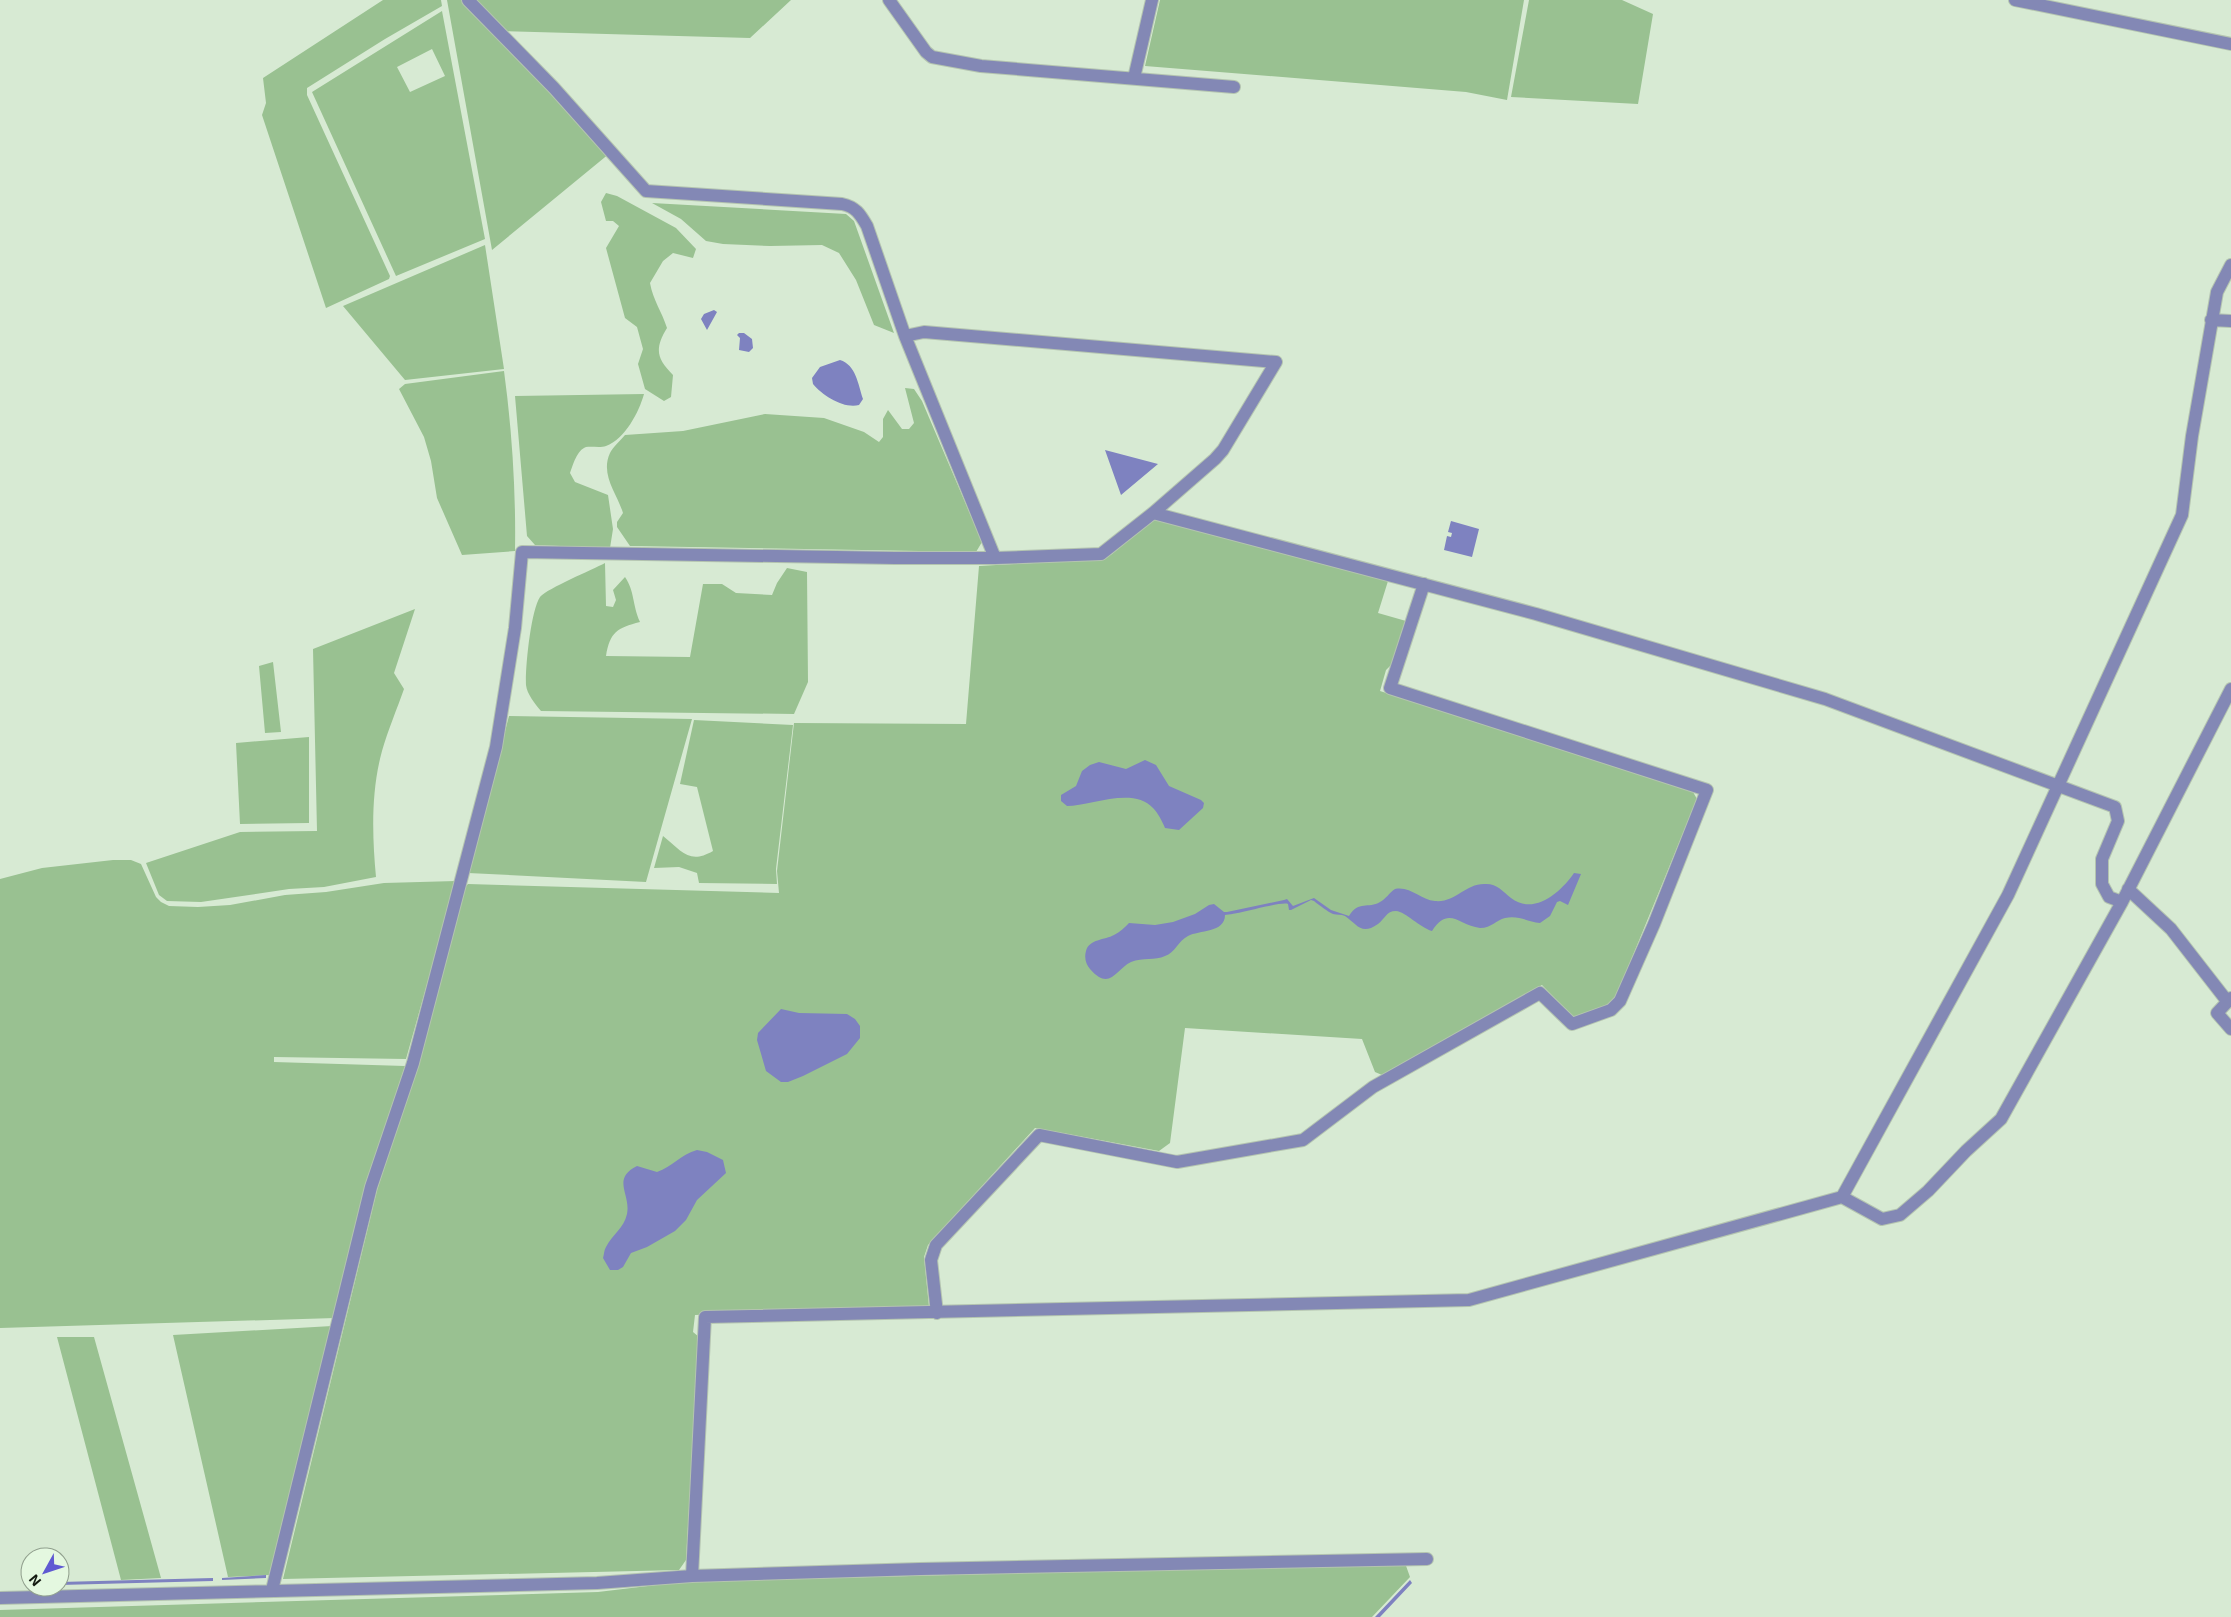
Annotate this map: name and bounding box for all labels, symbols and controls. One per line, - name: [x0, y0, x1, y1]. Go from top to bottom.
- north arrow: [20, 1547, 70, 1597]
- text: N: [25, 1571, 44, 1590]

